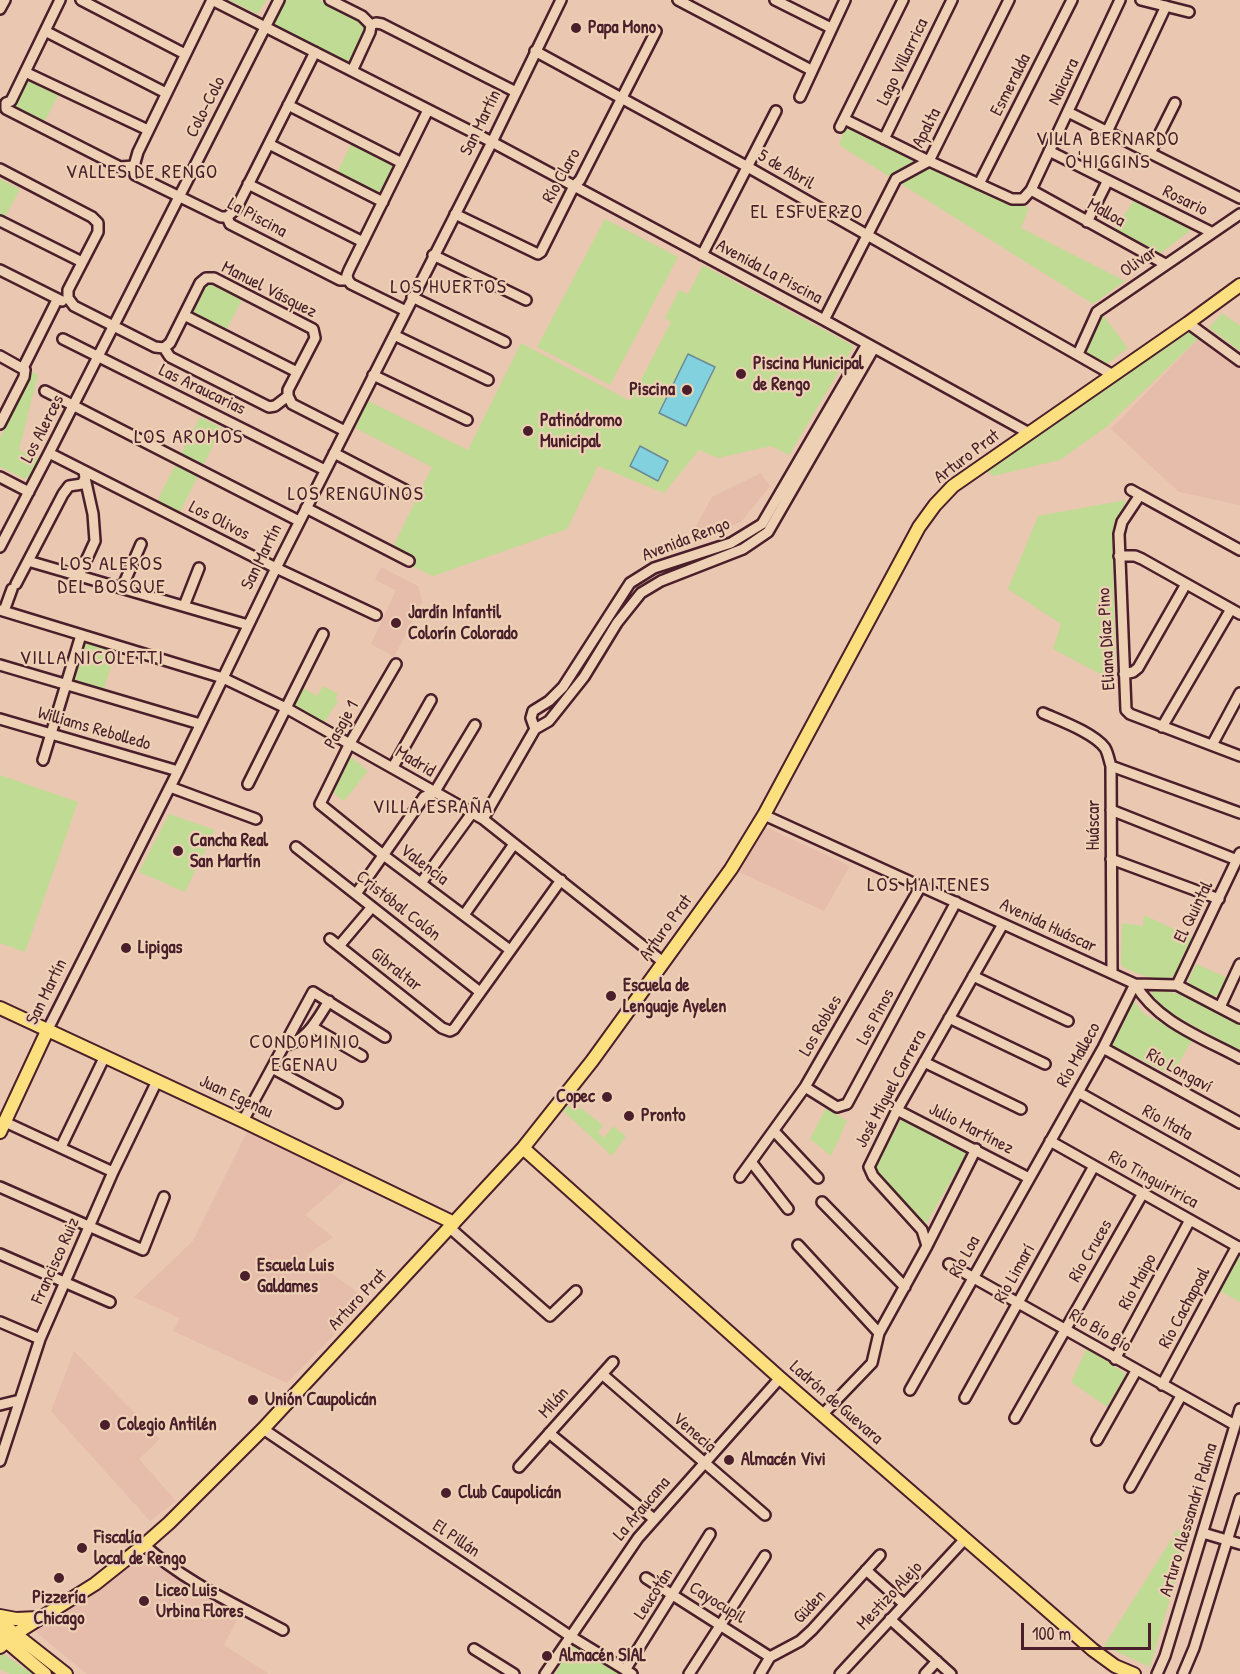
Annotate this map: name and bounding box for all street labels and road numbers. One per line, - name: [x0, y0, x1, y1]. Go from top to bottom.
- street label: Lago Villarrica: [873, 15, 933, 109]
- street label: Esmeralda: [986, 50, 1036, 120]
- street label: Naicura: [1044, 55, 1084, 109]
- street label: Colo-Colo: [181, 73, 231, 141]
- street label: San Martín: [456, 87, 506, 159]
- street label: Apalta: [908, 105, 946, 151]
- street label: Río Claro: [538, 145, 586, 207]
- street label: 5 de Abril: [754, 145, 818, 195]
- street label: Rosario: [1159, 181, 1211, 221]
- street label: La Piscina: [224, 194, 290, 242]
- street label: Malloa: [1083, 194, 1129, 232]
- street label: Avenida La Piscina: [712, 235, 826, 309]
- street label: Olivar: [1116, 242, 1162, 282]
- street label: Manuel Vásquez: [218, 257, 320, 323]
- street label: Las Araucarias: [155, 360, 249, 420]
- street label: Los Alerces: [17, 391, 69, 467]
- street label: Arturo Prat: [930, 425, 1004, 489]
- street label: Los Olivos: [185, 497, 253, 545]
- street label: Avenida Rengo: [639, 513, 733, 567]
- street label: San Martín: [237, 521, 287, 593]
- street label: Eliana Díaz Pino: [1094, 587, 1120, 691]
- street label: Pasaje 1: [320, 697, 364, 753]
- street label: Williams Rebolledo: [35, 703, 153, 755]
- street label: Madrid: [391, 742, 439, 782]
- street label: Huáscar: [1083, 800, 1105, 850]
- street label: Valencia: [395, 840, 453, 890]
- street label: Cristóbal Colón: [351, 866, 445, 946]
- street label: El Quintal: [1170, 878, 1218, 946]
- street label: Arturo Prat: [635, 891, 697, 965]
- street label: Avenida Huáscar: [996, 894, 1100, 958]
- street label: Gibraltar: [366, 943, 426, 997]
- street label: San Martín: [22, 956, 72, 1028]
- street label: Los Pinos: [852, 985, 900, 1049]
- street label: Los Robles: [795, 992, 847, 1060]
- street label: Río Malleco: [1052, 1019, 1106, 1091]
- street label: José Miguel Carrera: [851, 1026, 931, 1152]
- street label: Río Longaví: [1142, 1044, 1216, 1098]
- street label: Juan Egenau: [196, 1071, 276, 1123]
- street label: Julio Martínez: [925, 1098, 1017, 1160]
- street label: Río Itata: [1138, 1100, 1196, 1146]
- street label: Río Tinguiririca: [1104, 1146, 1202, 1214]
- street label: Francisco Ruiz: [27, 1214, 85, 1308]
- street label: Río Cruces: [1064, 1216, 1118, 1286]
- street label: Río Loa: [945, 1232, 985, 1282]
- street label: Río Limarí: [990, 1241, 1040, 1307]
- street label: Río Maipo: [1114, 1250, 1162, 1314]
- street label: Río Cachapoal: [1155, 1264, 1215, 1352]
- street label: Arturo Prat: [324, 1265, 392, 1335]
- street label: Río Bío Bío: [1065, 1305, 1135, 1357]
- street label: Ladrón de Guevara: [785, 1357, 887, 1449]
- street label: Milán: [534, 1383, 574, 1423]
- street label: Venecia: [668, 1408, 720, 1458]
- street label: Arturo Alessandri Palma: [1155, 1441, 1223, 1599]
- street label: La Araucana: [609, 1473, 675, 1545]
- street label: El Pillán: [428, 1515, 484, 1563]
- street label: Mestizo Alejo: [853, 1557, 927, 1635]
- street label: Leucotán: [630, 1564, 678, 1624]
- street label: Cayocupil: [685, 1577, 749, 1629]
- street label: Güden: [789, 1586, 831, 1628]

